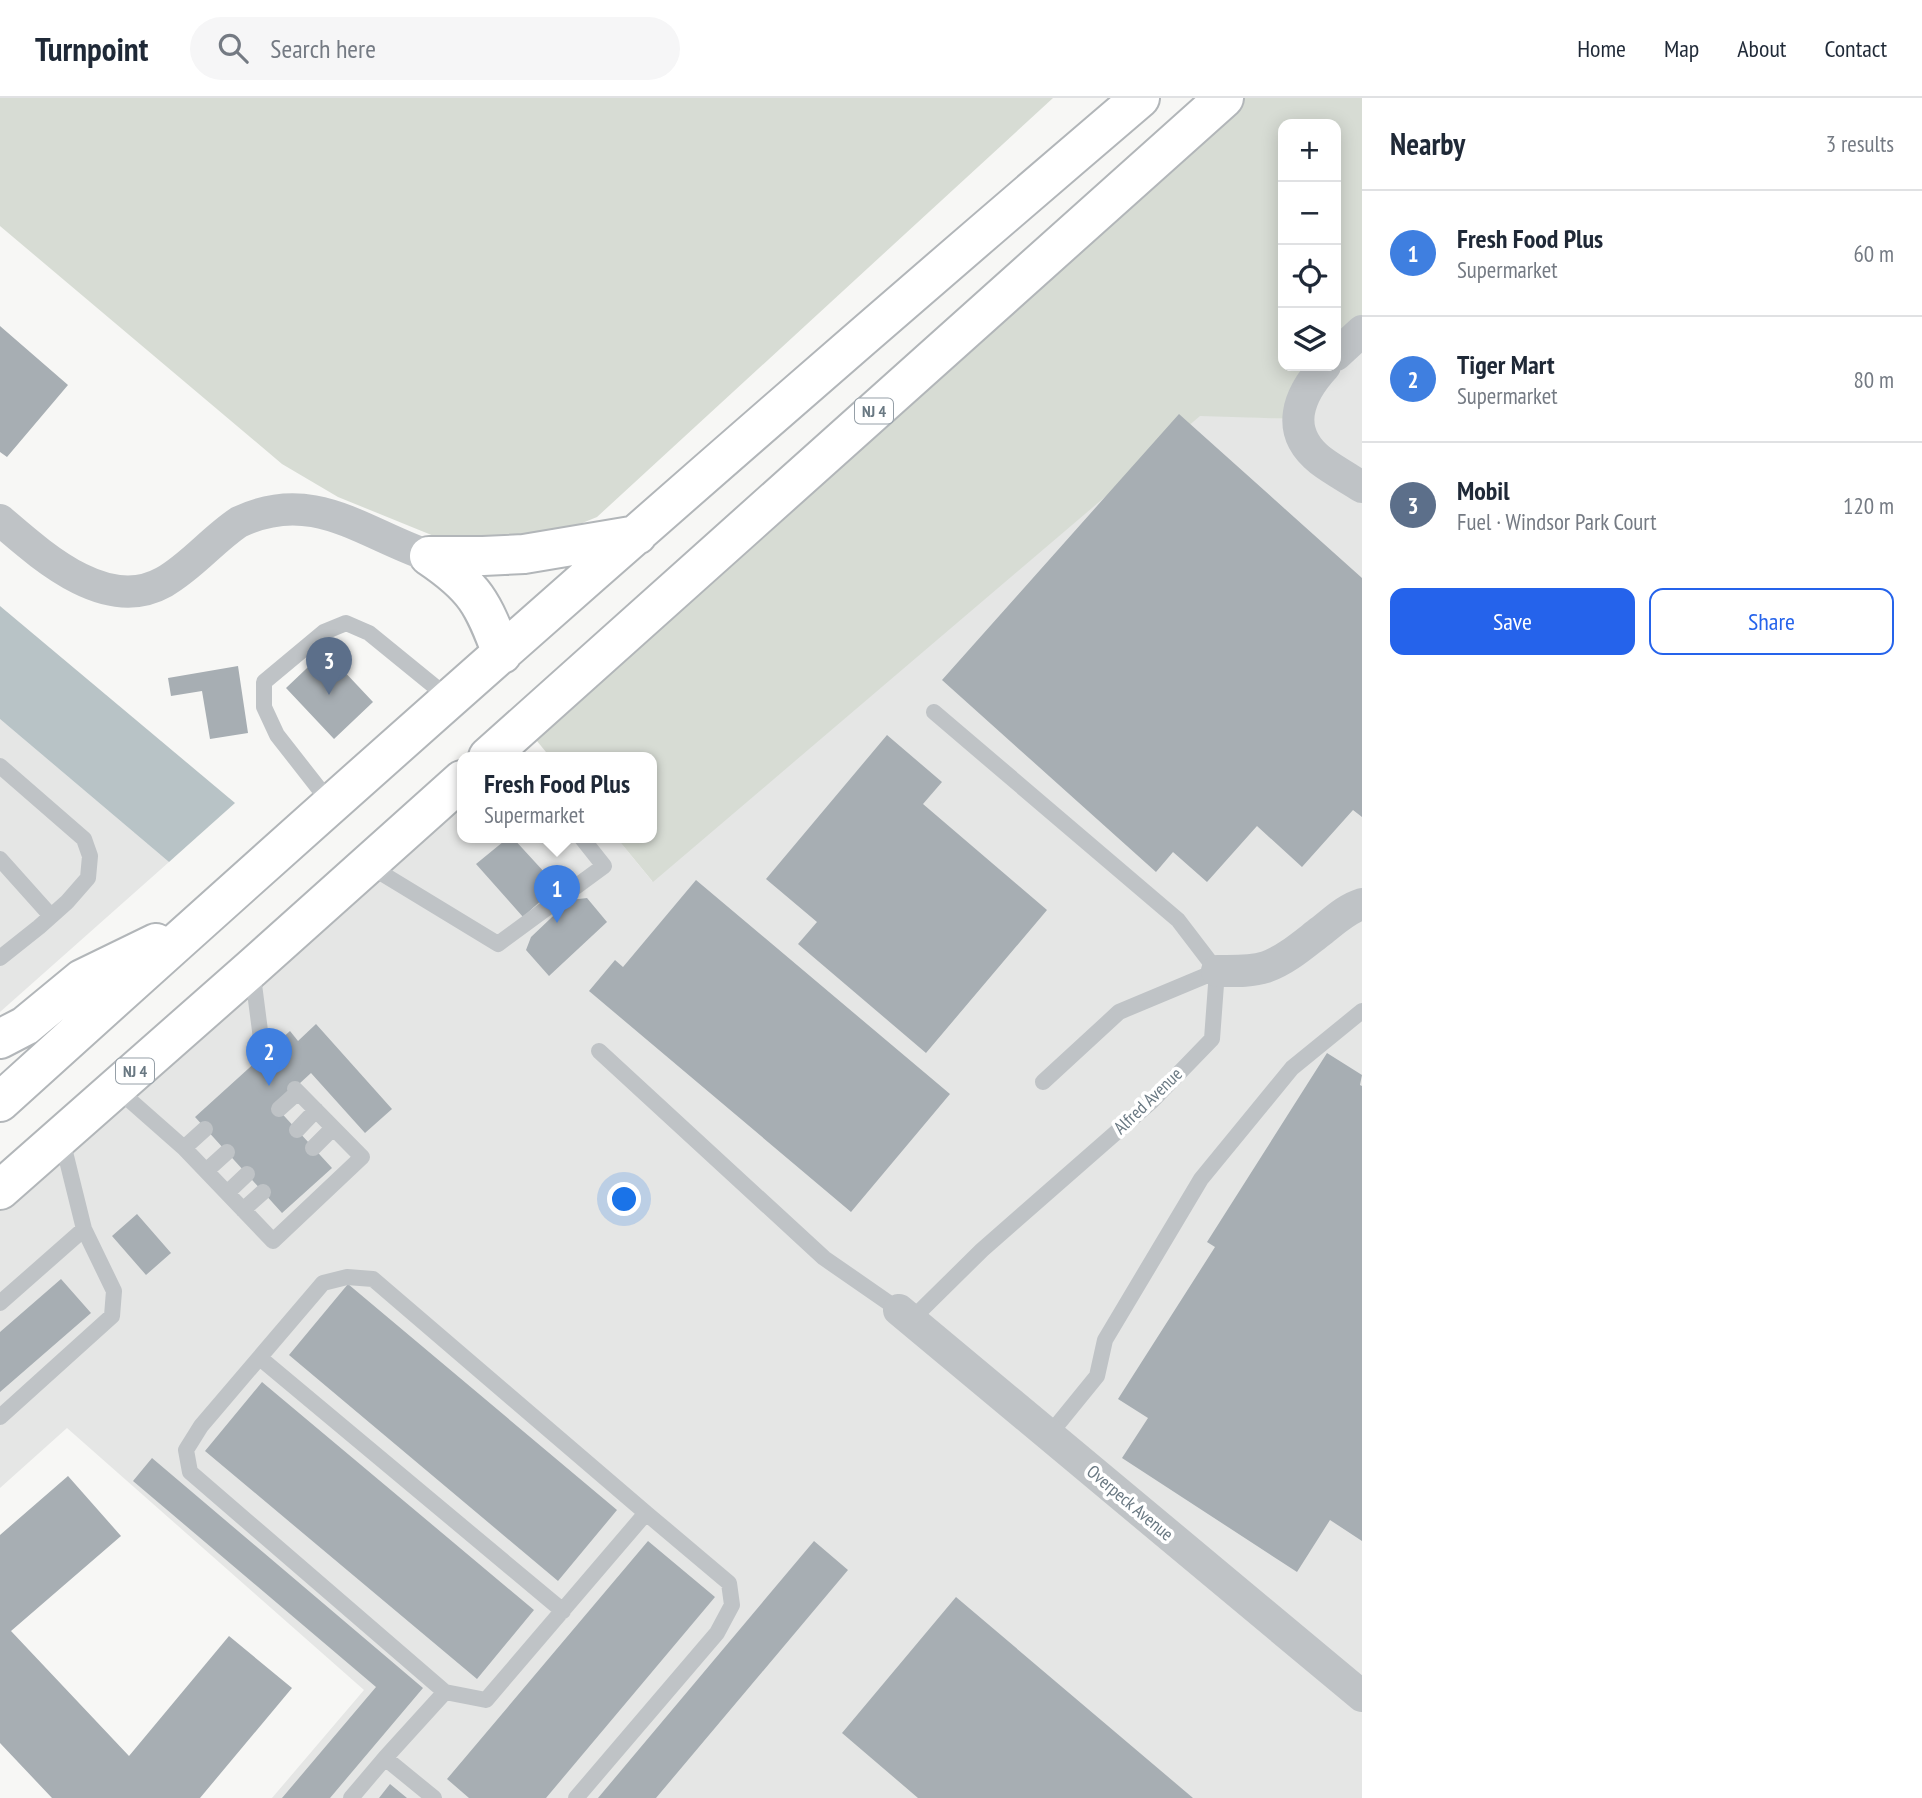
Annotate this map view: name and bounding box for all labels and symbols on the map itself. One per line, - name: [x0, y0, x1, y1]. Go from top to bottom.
- road number: NJ 4: [855, 398, 893, 424]
- pin: 3: [306, 637, 352, 695]
- pin: 1: [534, 865, 580, 923]
- pin: 2: [246, 1028, 292, 1086]
- road number: NJ 4: [116, 1058, 154, 1084]
- street label: Alfred Avenue: [1109, 1062, 1187, 1139]
- your location: [607, 1182, 641, 1216]
- street label: Overpeck Avenue: [1082, 1460, 1178, 1545]

